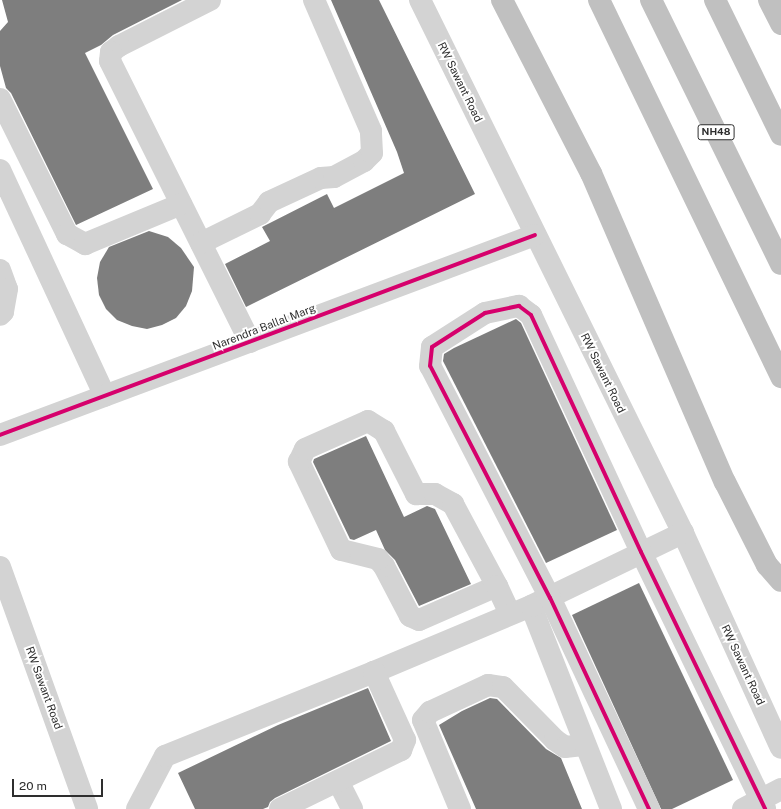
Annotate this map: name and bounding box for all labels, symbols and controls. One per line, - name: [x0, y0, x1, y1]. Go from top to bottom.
- street label: RW Sawant Road: [435, 40, 485, 124]
- road number: NH48: [697, 124, 735, 140]
- street label: Narendra Ballal Marg: [211, 301, 317, 353]
- street label: RW Sawant Road: [578, 331, 628, 415]
- street label: RW Sawant Road: [719, 623, 767, 707]
- street label: RW Sawant Road: [23, 645, 65, 731]
- scale bar: [14, 771, 105, 797]
- text: 20 m: [19, 779, 47, 793]

